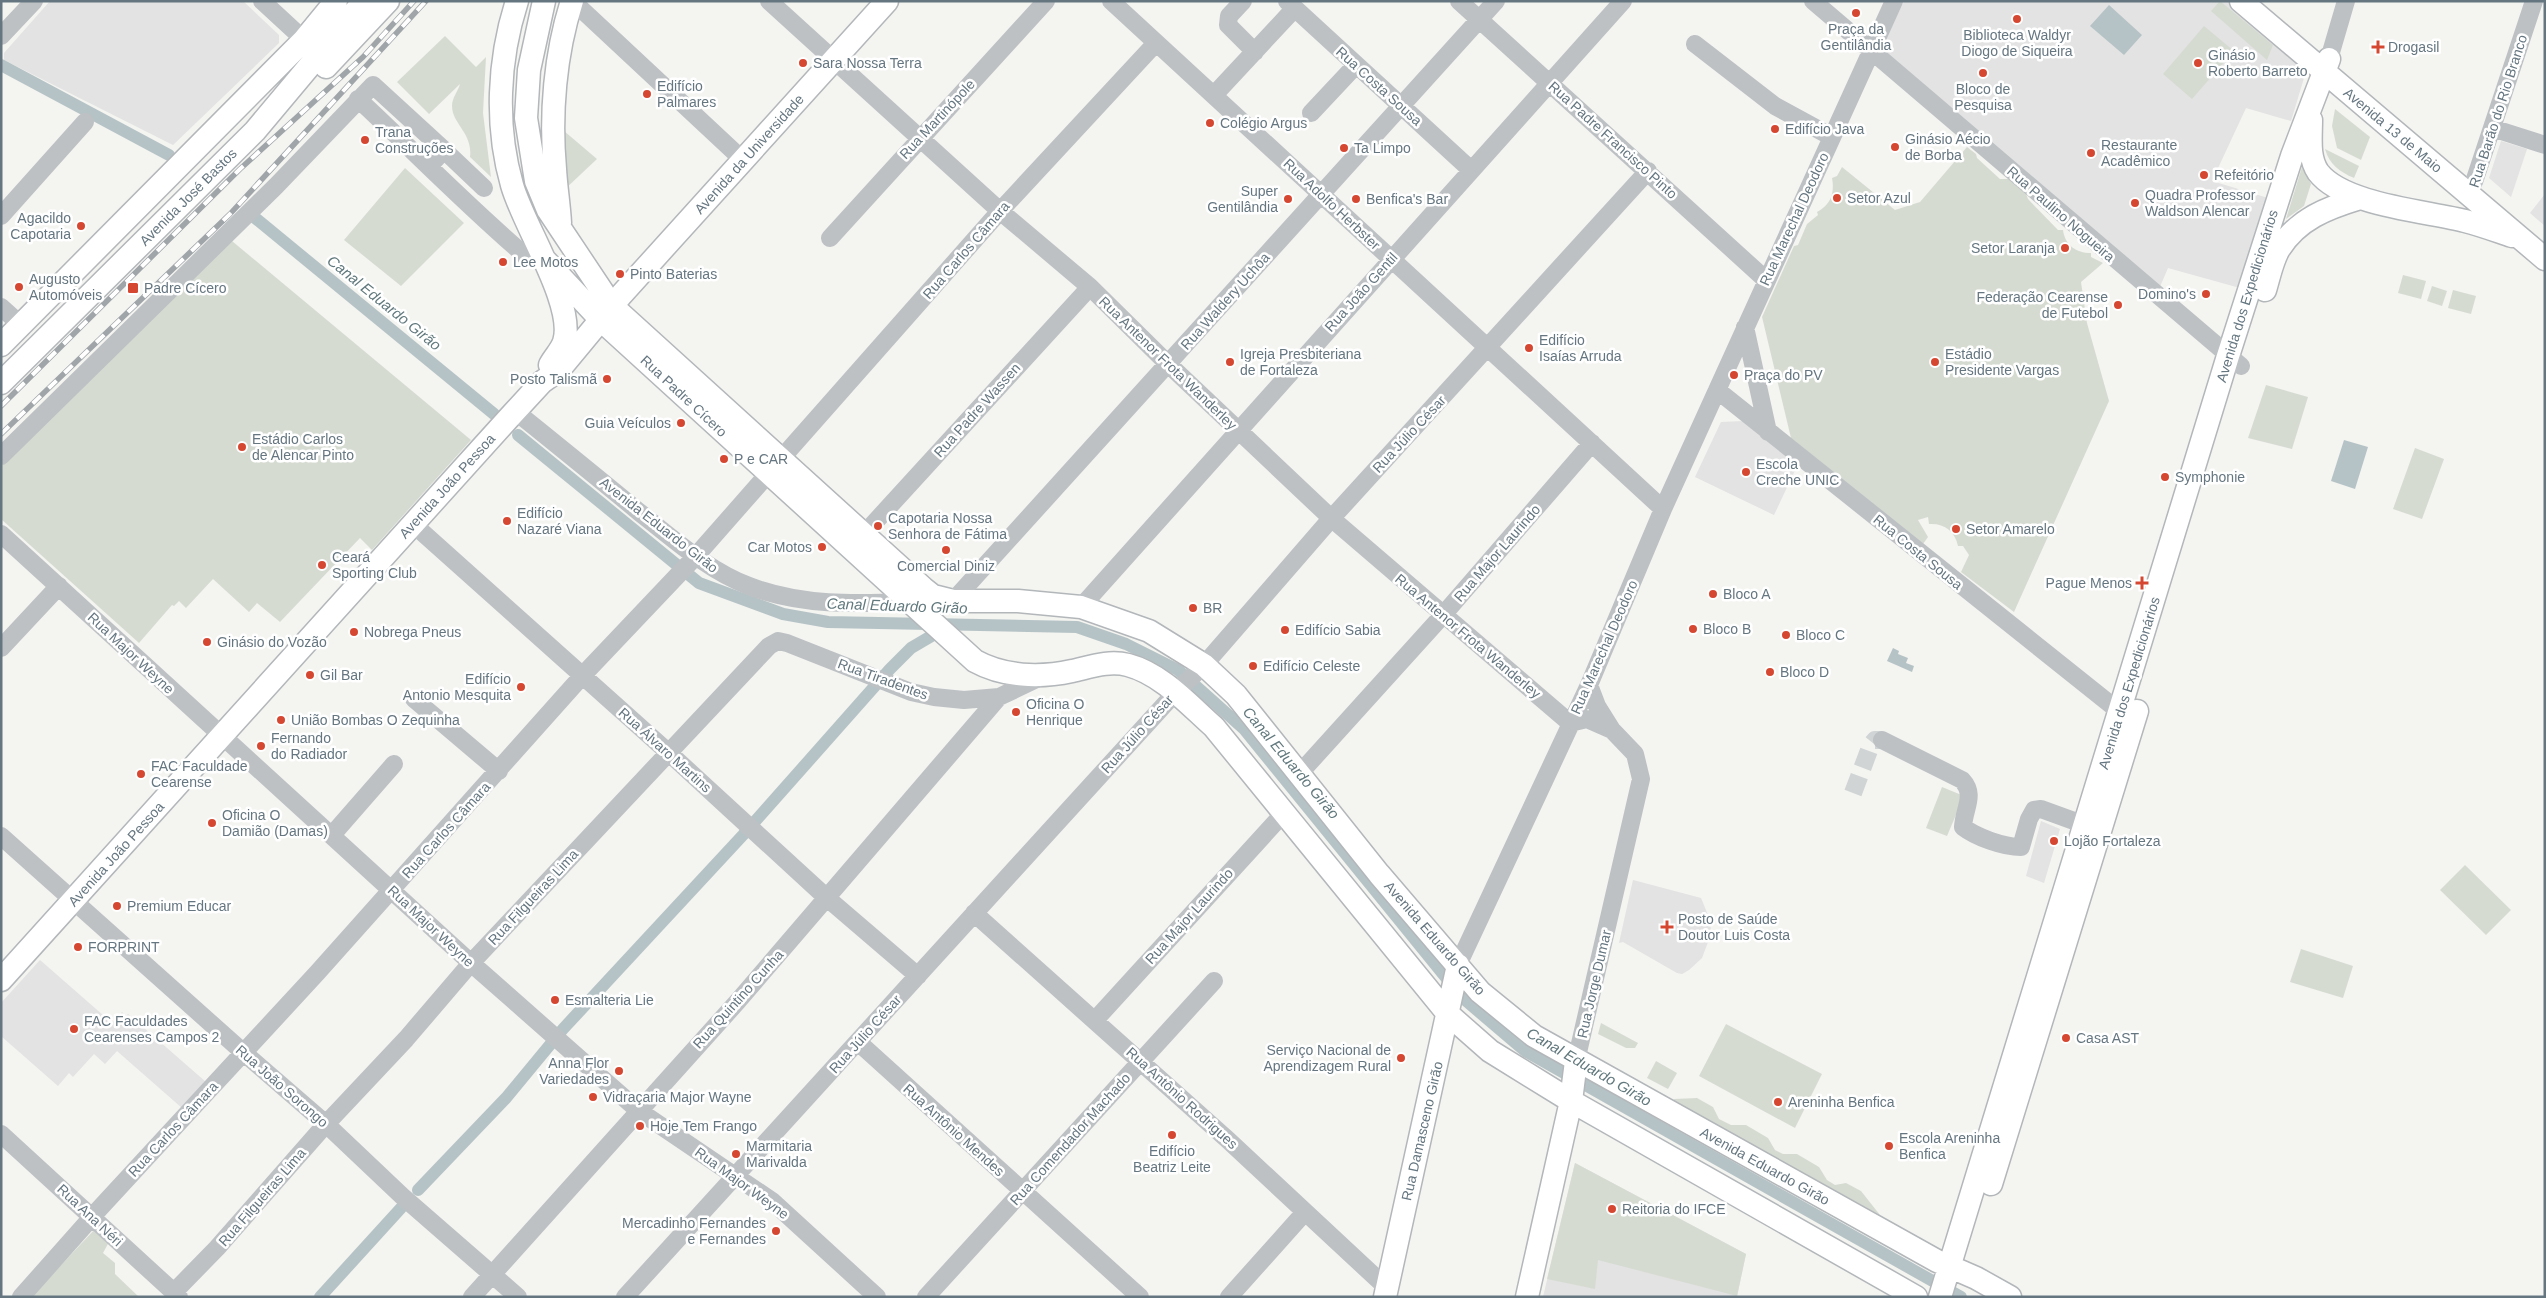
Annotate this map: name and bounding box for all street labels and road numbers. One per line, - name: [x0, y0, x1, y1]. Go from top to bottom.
- street label: Rua Barão do Rio Branco: [2466, 32, 2530, 189]
- street label: Rua Costa Sousa: [1333, 43, 1425, 129]
- street label: Rua Martinópole: [896, 76, 978, 162]
- street label: Rua Padre Francisco Pinto: [1545, 78, 1681, 202]
- street label: Avenida 13 de Maio: [2341, 84, 2446, 176]
- street label: Avenida da Universidade: [691, 91, 807, 217]
- street label: Avenida José Bastos: [136, 145, 240, 249]
- street label: Rua Marechal Deodoro: [1756, 150, 1832, 288]
- street label: Rua Adolfo Herbster: [1280, 155, 1384, 253]
- street label: Rua Paulino Nogueira: [2004, 163, 2118, 265]
- street label: Rua Carlos Câmara: [919, 198, 1013, 302]
- street label: Avenida dos Expedicionários: [2213, 208, 2281, 384]
- street label: Rua Waldery Uchôa: [1177, 249, 1273, 353]
- street label: Rua João Gentil: [1321, 249, 1401, 335]
- street label: Rua Antenor Frota Wanderley: [1096, 293, 1240, 433]
- street label: Rua Padre Cícero: [638, 352, 731, 440]
- street label: Rua Padre Wassen: [931, 360, 1023, 460]
- street label: Rua Júlio César: [1369, 392, 1449, 476]
- street label: Avenida João Pessoa: [396, 430, 498, 542]
- street label: Avenida Eduardo Girão: [597, 474, 721, 576]
- street label: Rua Major Laurindo: [1451, 501, 1544, 605]
- street label: Rua Costa Sousa: [1870, 511, 1966, 593]
- street label: Rua Antenor Frota Wanderley: [1392, 571, 1544, 701]
- street label: Rua Marechal Deodoro: [1567, 577, 1641, 716]
- street label: Avenida dos Expedicionários: [2095, 595, 2163, 771]
- street label: Rua Major Weyne: [85, 609, 177, 697]
- street label: Rua Tiradentes: [836, 655, 930, 703]
- street label: Rua Júlio César: [1098, 691, 1176, 776]
- street label: Rua Álvaro Martins: [615, 704, 715, 796]
- street label: Rua Carlos Câmara: [399, 779, 493, 881]
- street label: Avenida João Pessoa: [65, 798, 167, 910]
- street label: Rua Filgueiras Lima: [485, 846, 581, 948]
- street label: Rua Major Laurindo: [1142, 865, 1236, 967]
- street label: Avenida Eduardo Girão: [1381, 878, 1489, 998]
- street label: Rua Major Weyne: [385, 882, 477, 970]
- street label: Rua Jorge Dumar: [1574, 928, 1614, 1040]
- street label: Rua Quintino Cunha: [690, 946, 787, 1051]
- street label: Rua Júlio César: [826, 991, 904, 1076]
- street label: Rua João Sorongo: [233, 1042, 331, 1130]
- street label: Rua Antônio Rodrigues: [1123, 1044, 1241, 1152]
- street label: Rua Damasceno Girão: [1398, 1060, 1446, 1202]
- street label: Rua Comendador Machado: [1007, 1070, 1134, 1208]
- street label: Rua Carlos Câmara: [125, 1078, 221, 1180]
- street label: Rua Antônio Mendes: [900, 1081, 1008, 1179]
- street label: Avenida Eduardo Girão: [1698, 1124, 1833, 1208]
- street label: Rua Major Weyne: [692, 1144, 792, 1222]
- street label: Rua Filgueiras Lima: [215, 1145, 309, 1249]
- street label: Rua Ana Néri: [54, 1181, 126, 1249]

